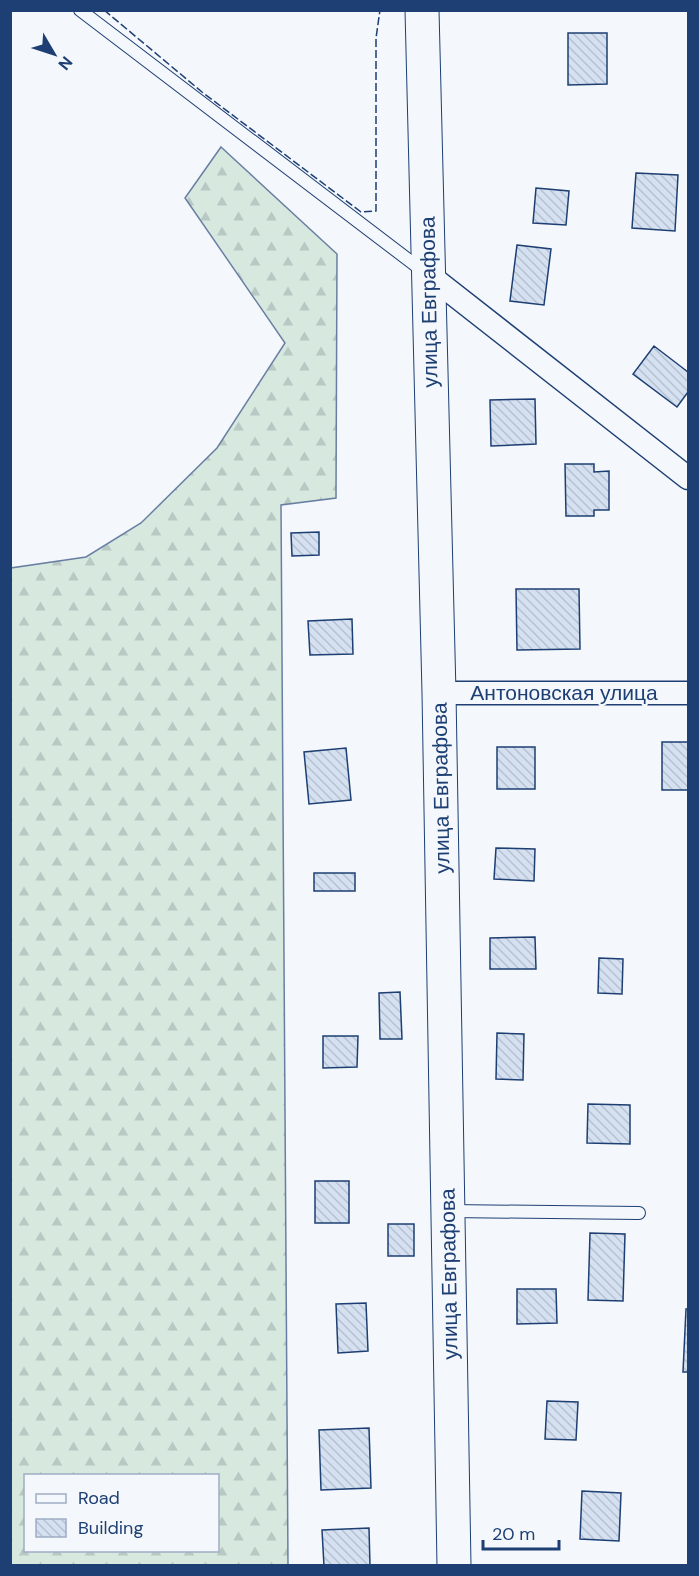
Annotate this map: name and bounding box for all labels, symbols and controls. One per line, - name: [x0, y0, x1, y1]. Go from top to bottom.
- north arrow: [24, 24, 84, 84]
- text: N: [53, 52, 77, 74]
- street label: улица Евграфова: [414, 216, 444, 388]
- street label: Антоновская улица: [470, 679, 658, 707]
- street label: улица Евграфова: [426, 702, 456, 874]
- street label: улица Евграфова: [434, 1188, 464, 1360]
- legend: [24, 1474, 219, 1552]
- text: Road: [78, 1486, 120, 1510]
- scale bar: [483, 1513, 560, 1551]
- text: Building: [78, 1516, 143, 1540]
- text: 20 m: [492, 1522, 535, 1546]

